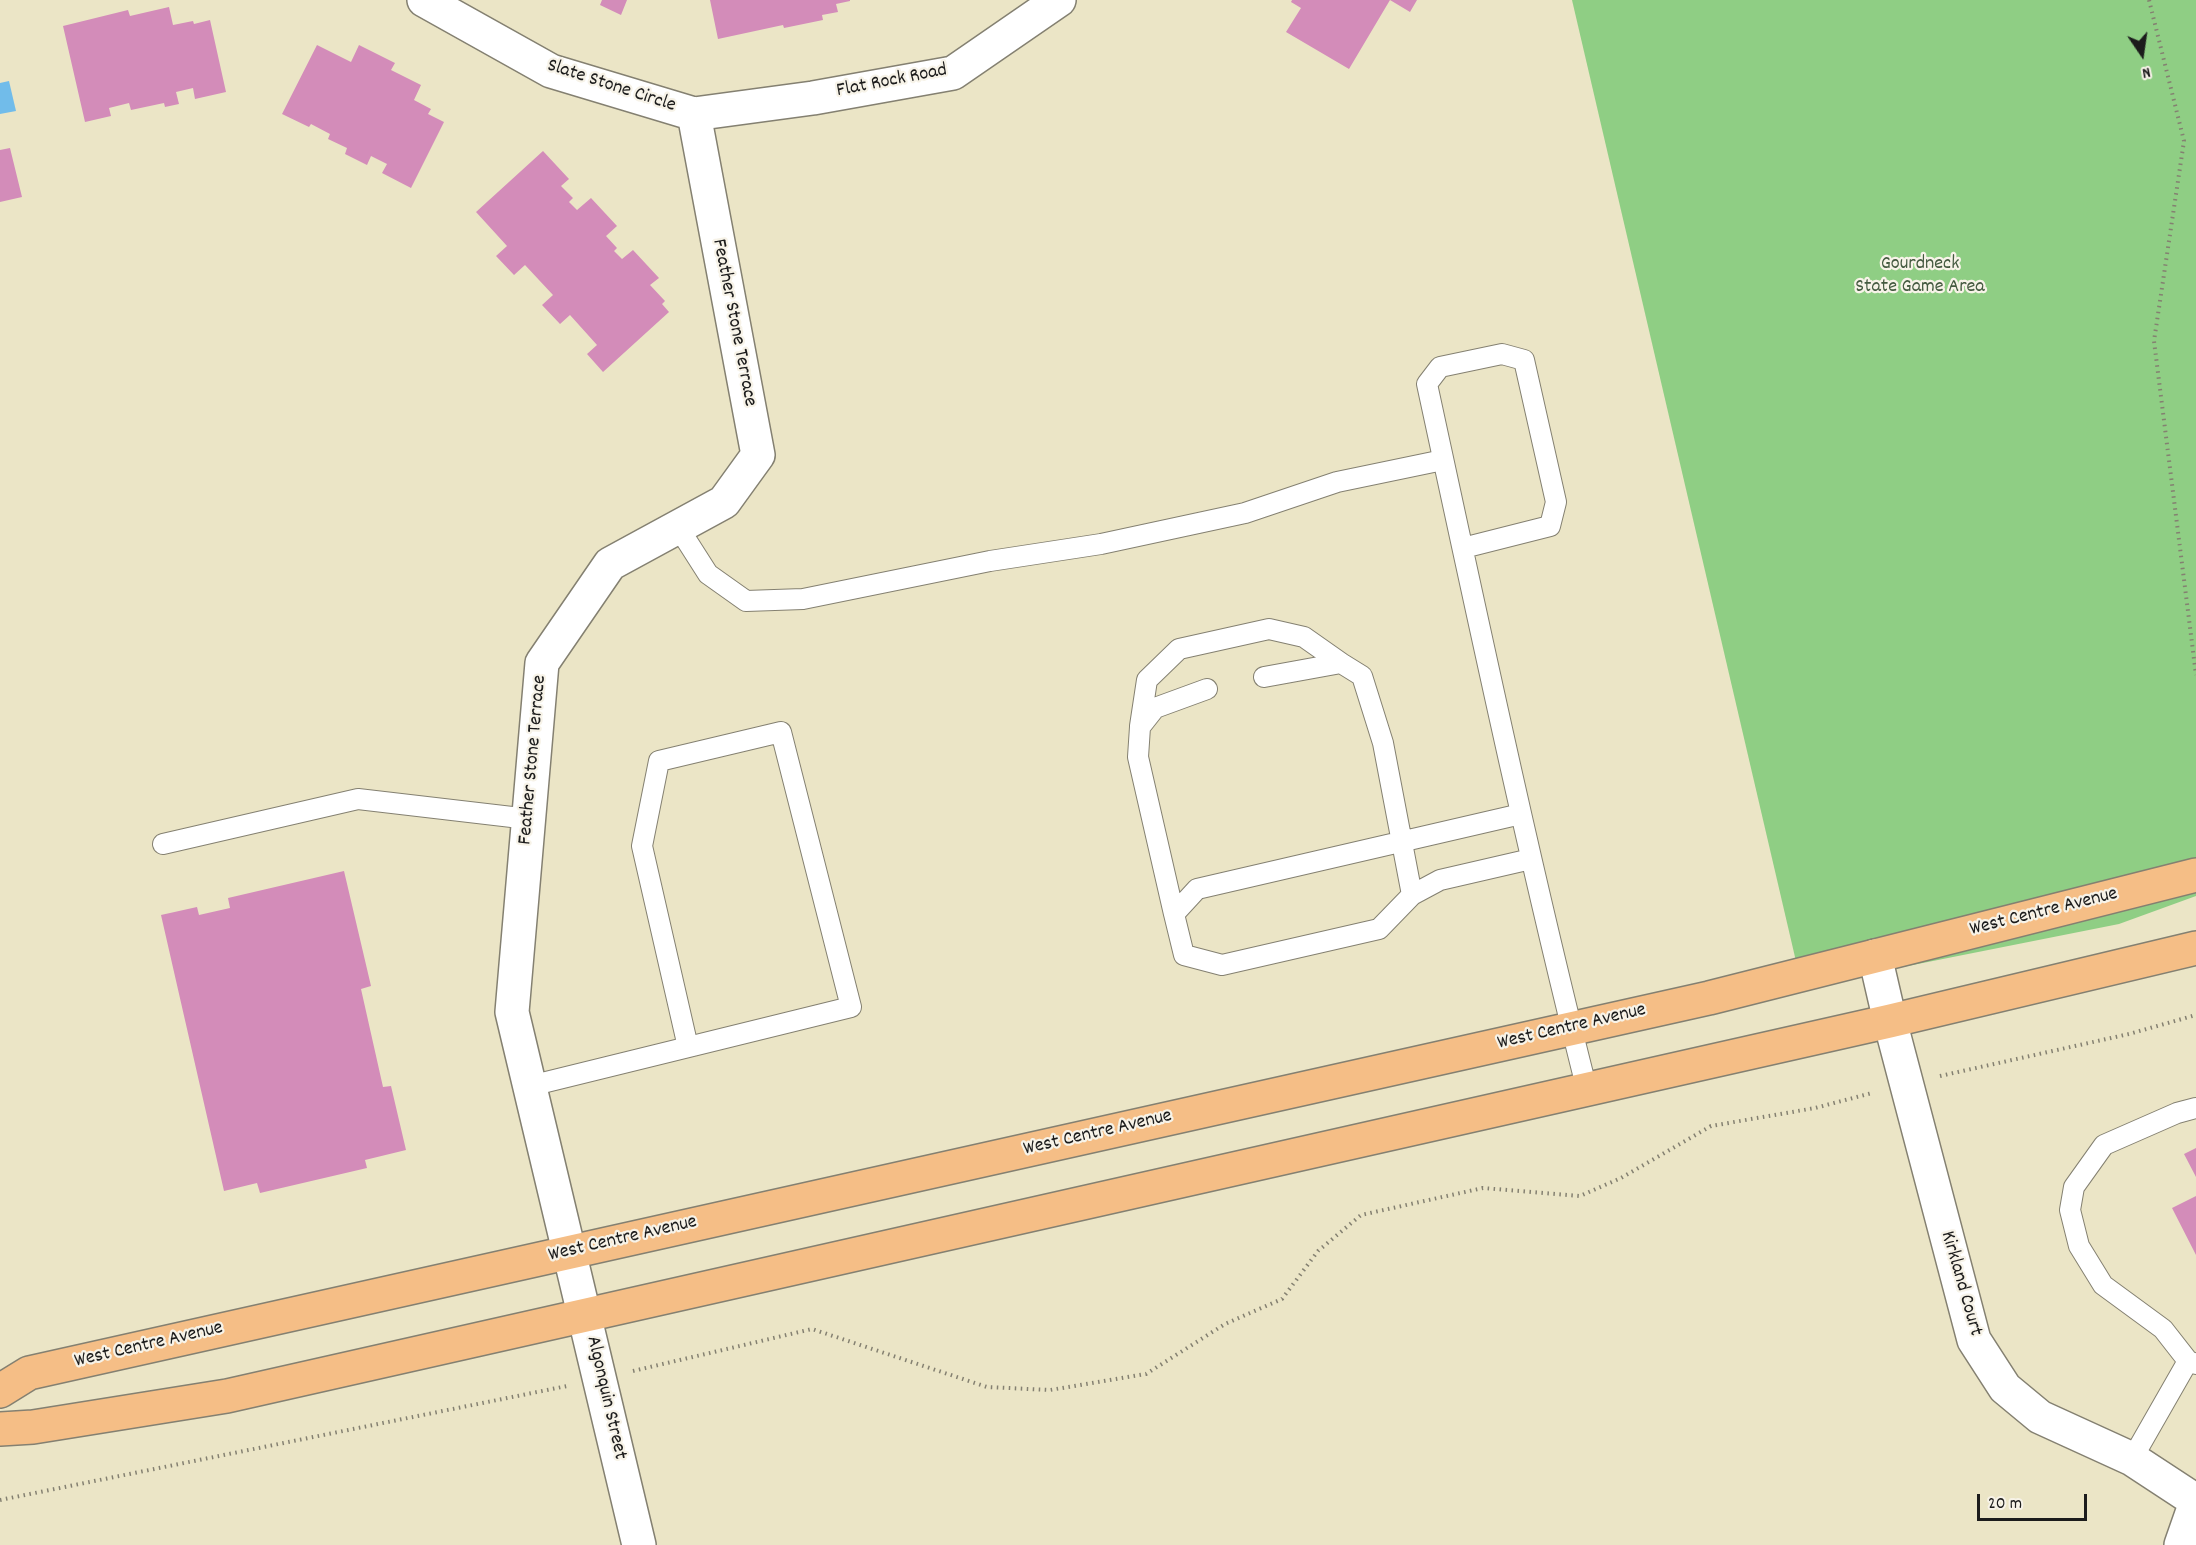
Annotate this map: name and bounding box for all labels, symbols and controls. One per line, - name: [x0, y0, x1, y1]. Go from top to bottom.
- north arrow: [2112, 24, 2172, 84]
- street label: Slate Stone Circle: [544, 55, 678, 119]
- street label: Flat Rock Road: [835, 60, 949, 104]
- text: N: [2140, 60, 2153, 84]
- street label: Feather Stone Terrace: [705, 237, 761, 409]
- park label: Gourdneck State Game Area: [1855, 253, 1985, 300]
- street label: Feather Stone Terrace: [515, 674, 553, 846]
- street label: West Centre Avenue: [1968, 883, 2120, 943]
- street label: West Centre Avenue: [1496, 999, 1648, 1057]
- street label: West Centre Avenue: [1022, 1105, 1174, 1163]
- street label: West Centre Avenue: [547, 1211, 699, 1269]
- street label: Kirkland Court: [1934, 1229, 1986, 1339]
- street label: West Centre Avenue: [73, 1317, 225, 1375]
- street label: Algonquin Street: [579, 1334, 631, 1462]
- scale bar: [1980, 1482, 2090, 1520]
- text: 20 m: [1988, 1492, 2022, 1517]

